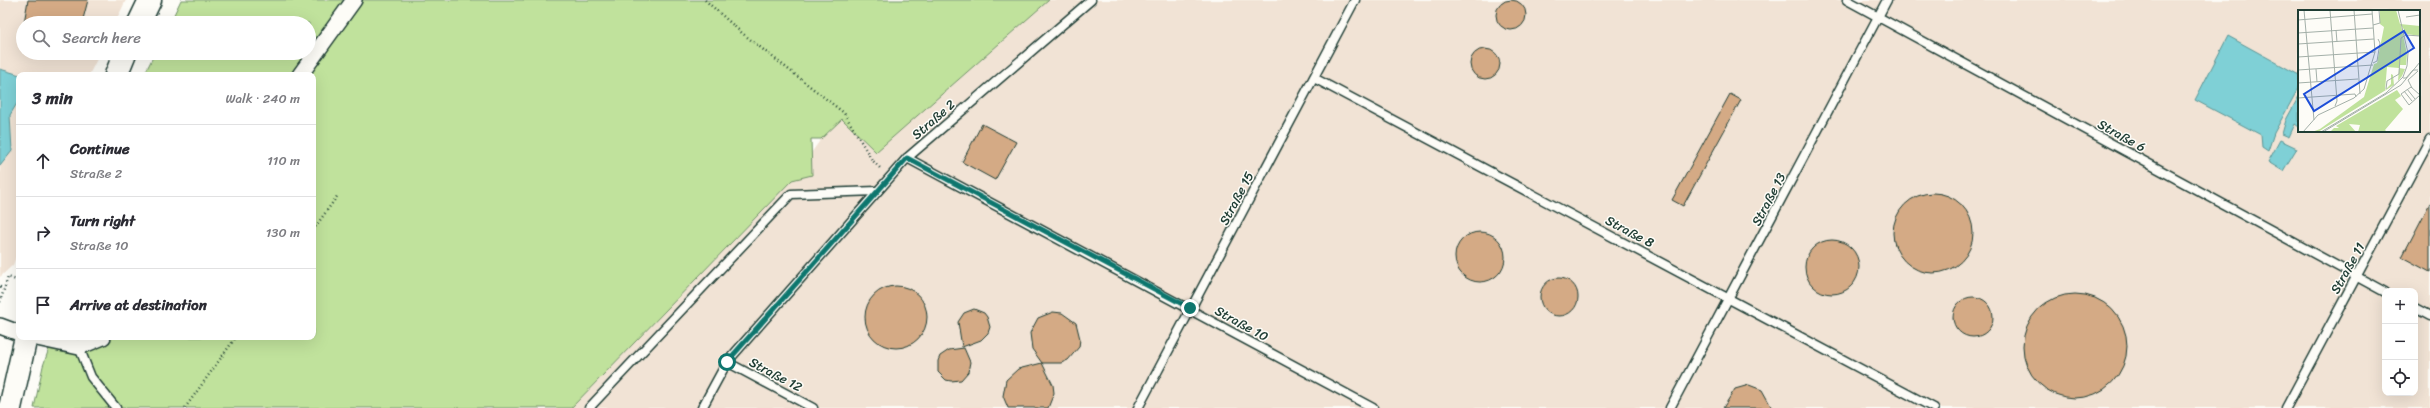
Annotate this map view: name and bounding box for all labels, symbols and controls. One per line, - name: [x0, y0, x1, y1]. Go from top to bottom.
- inset map: [2298, 10, 2420, 132]
- search box: [16, 16, 316, 60]
- text: Search here: [62, 25, 141, 51]
- icon: search: [30, 27, 52, 49]
- text: 3 min: [32, 83, 73, 113]
- text: Walk · 240 m: [225, 87, 300, 110]
- street label: Straße 2: [906, 93, 961, 145]
- street label: Straße 6: [2093, 113, 2150, 158]
- text: Continue: [70, 136, 130, 162]
- text: 110 m: [267, 149, 300, 172]
- icon: ahead: [32, 150, 54, 172]
- text: Straße 2: [70, 162, 122, 185]
- street label: Straße 15: [1213, 167, 1260, 229]
- street label: Straße 13: [1745, 168, 1792, 230]
- text: Turn right: [70, 208, 135, 234]
- street label: Straße 8: [1601, 209, 1659, 254]
- text: 130 m: [266, 221, 300, 244]
- icon: right: [32, 222, 54, 244]
- text: Straße 10: [70, 234, 129, 257]
- street label: Straße 11: [2324, 238, 2371, 298]
- map controls: [2382, 288, 2418, 396]
- button: +: [2382, 288, 2418, 324]
- text: Arrive at destination: [70, 292, 207, 318]
- icon: arrive: [32, 294, 54, 316]
- route end: [1181, 299, 1199, 317]
- street label: Straße 10: [1211, 299, 1273, 348]
- button: −: [2382, 324, 2418, 360]
- street label: Straße 12: [745, 351, 807, 398]
- route start: [718, 353, 736, 371]
- button: locate: [2382, 360, 2418, 396]

